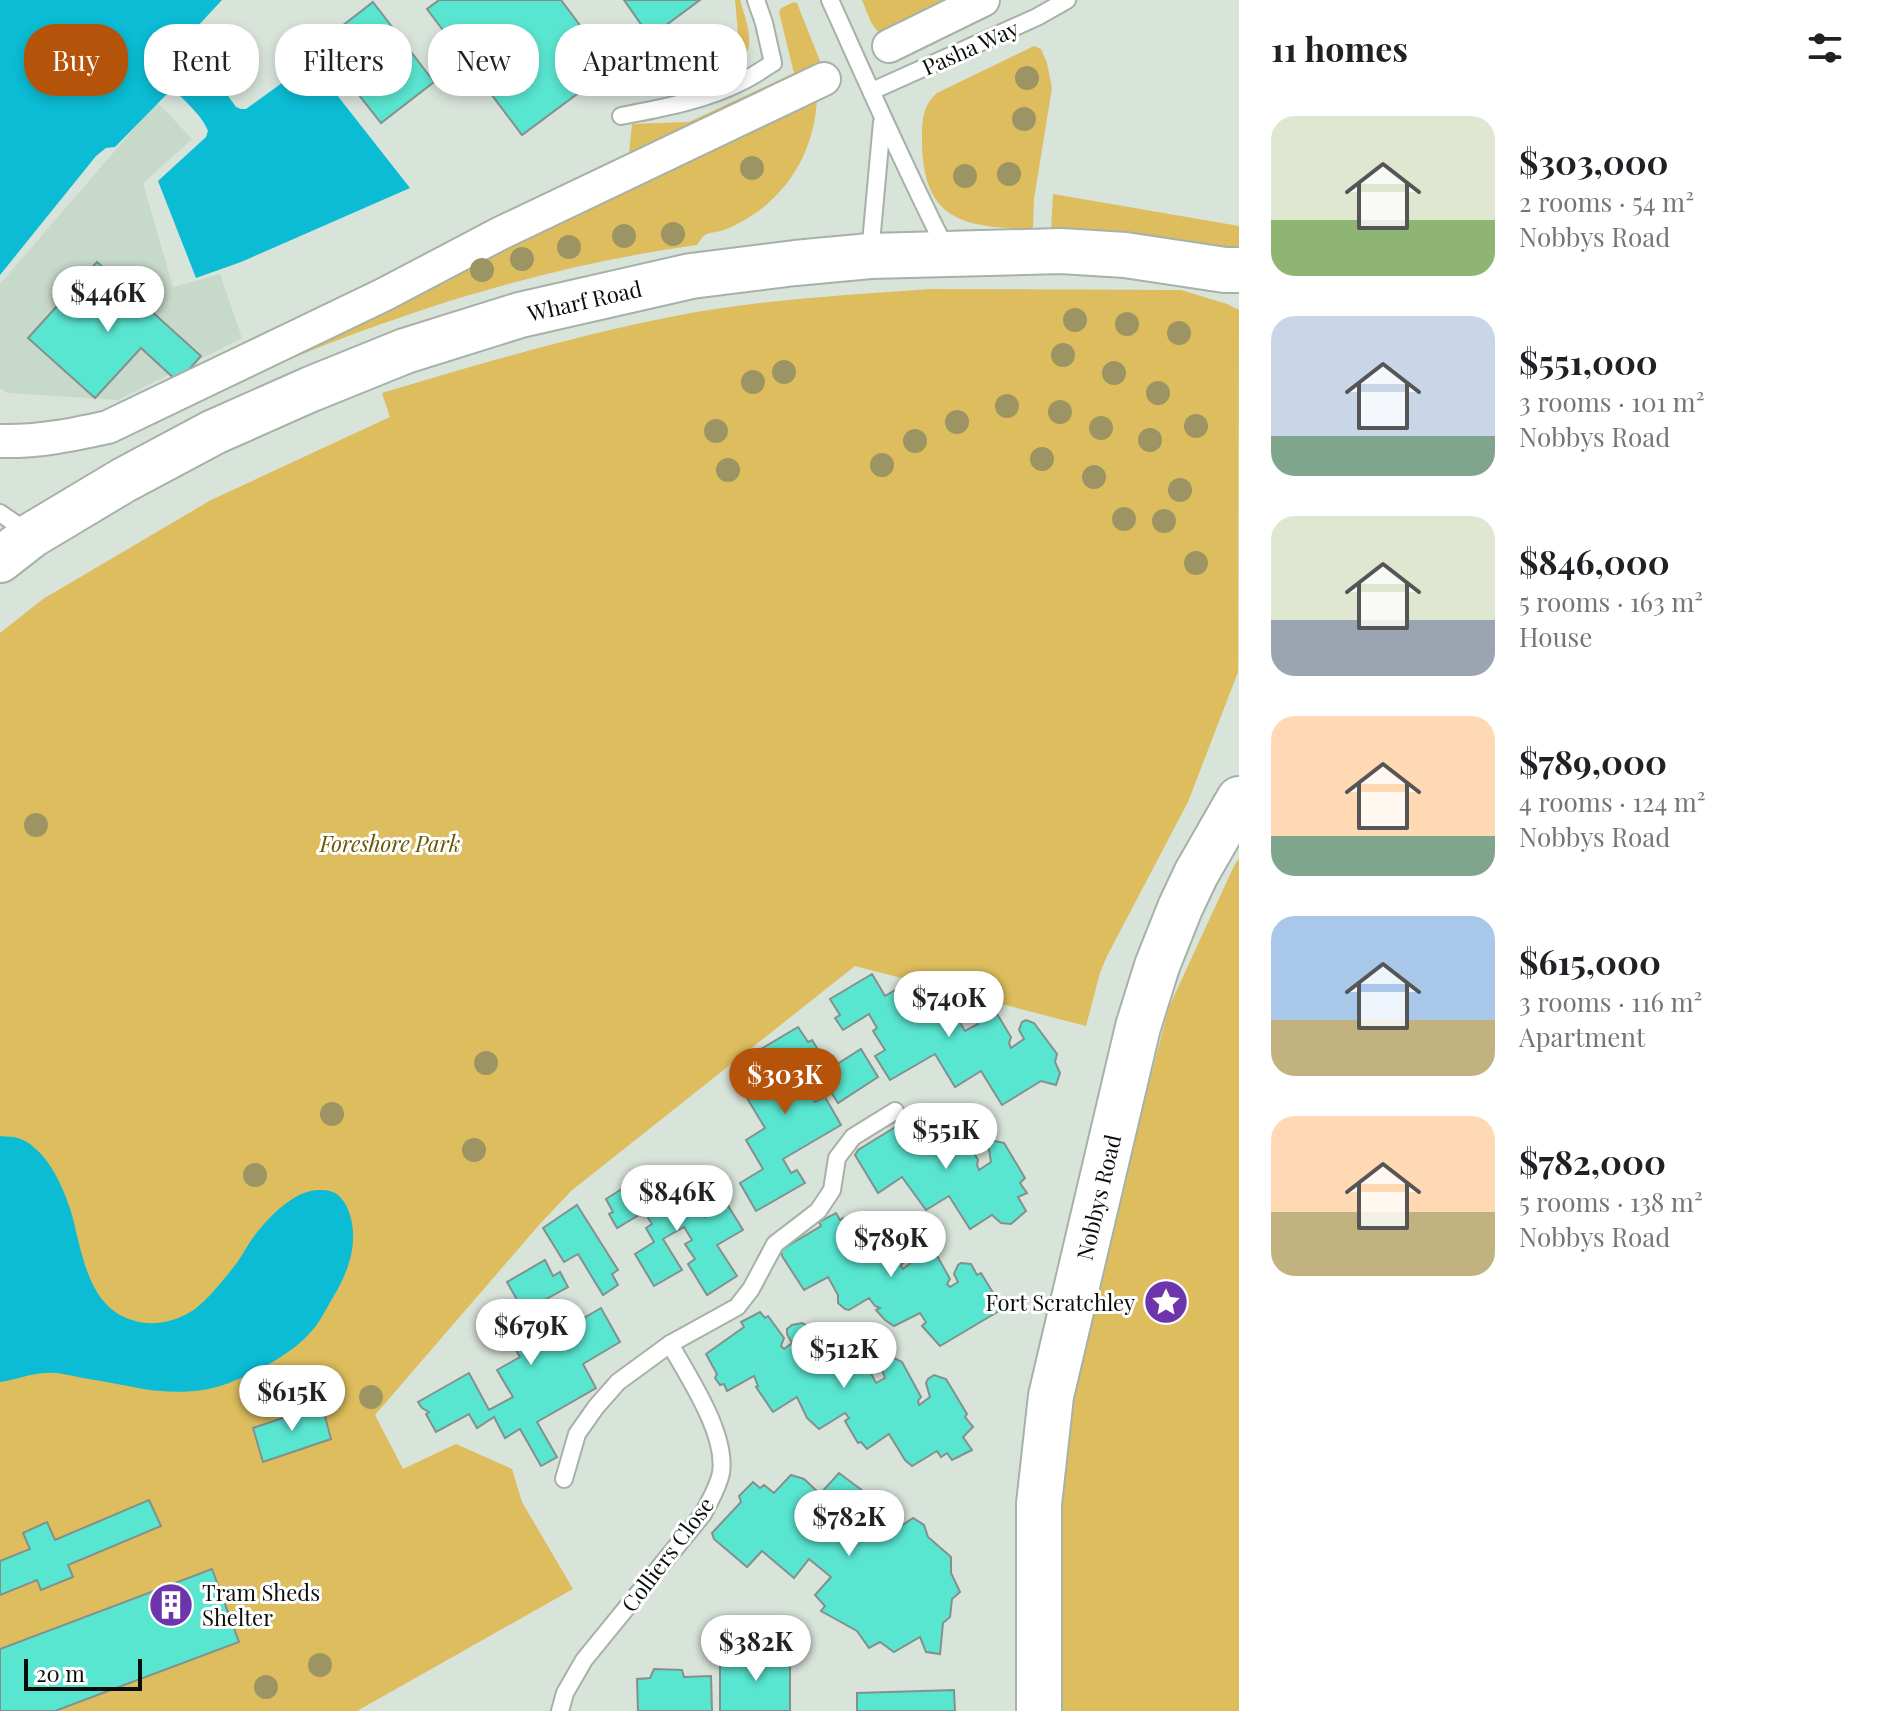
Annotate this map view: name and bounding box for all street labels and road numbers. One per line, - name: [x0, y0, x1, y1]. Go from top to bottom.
- street label: Pasha Way: [917, 12, 1023, 82]
- street label: Wharf Road: [524, 273, 645, 328]
- street label: Nobbys Road: [1069, 1131, 1127, 1263]
- street label: Colliers Close: [614, 1490, 720, 1618]

